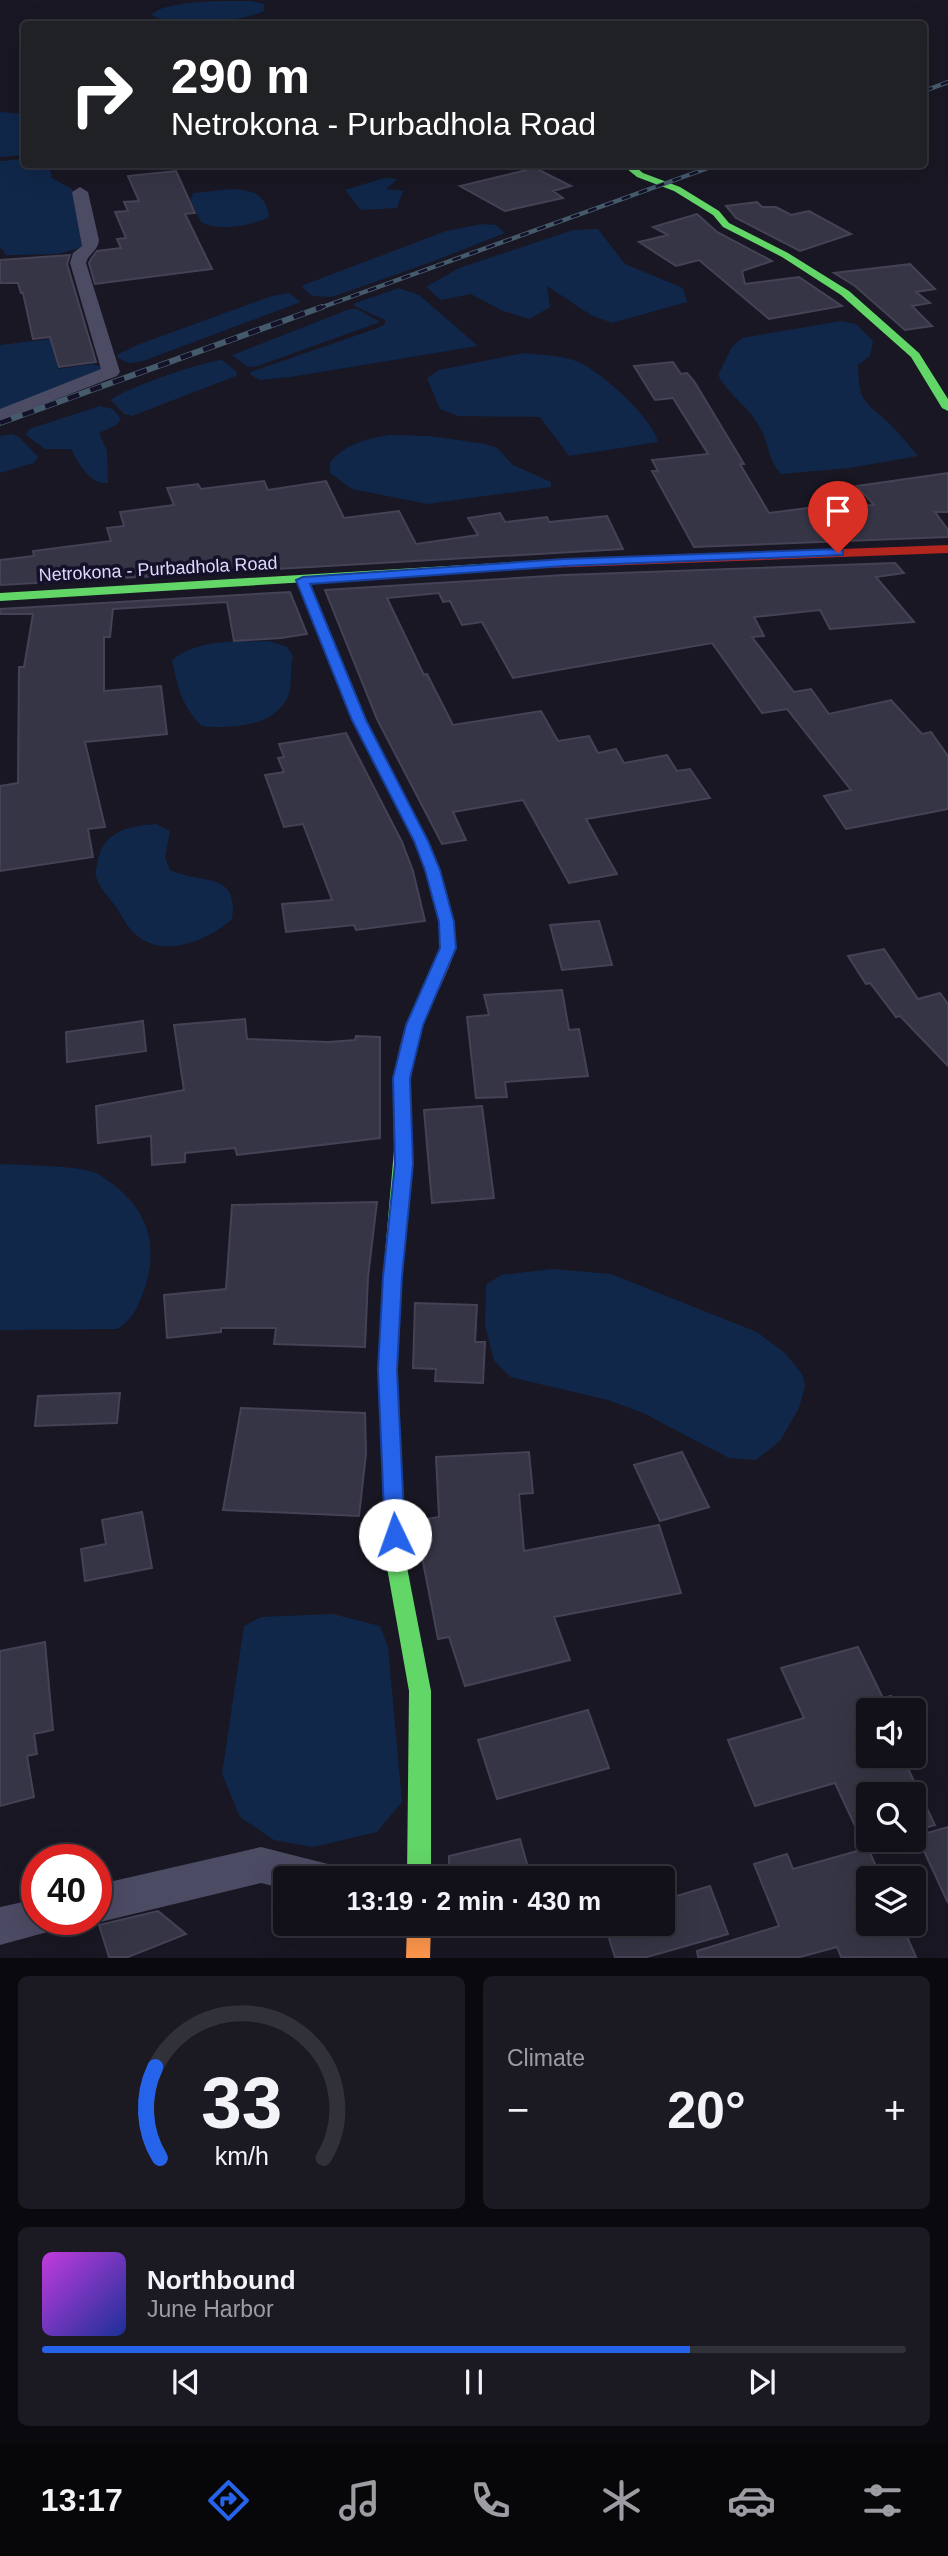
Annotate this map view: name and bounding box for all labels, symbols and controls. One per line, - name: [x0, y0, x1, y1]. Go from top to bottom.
- icon: right: [56, 49, 147, 140]
- text: 290 m: [171, 49, 310, 103]
- text: Netrokona - Purbadhola Road: [171, 106, 596, 142]
- pin: [808, 481, 868, 553]
- icon: arrive: [819, 492, 857, 530]
- street label: Netrokona - Purbadhola Road: [38, 553, 278, 585]
- position arrow: [358, 1498, 432, 1572]
- map controls: [856, 1698, 926, 1936]
- button: sound: [856, 1698, 926, 1768]
- button: search: [856, 1782, 926, 1852]
- speed limit sign: 40: [21, 1844, 112, 1935]
- button: layers: [856, 1866, 926, 1936]
- text: 13:19 · 2 min · 430 m: [347, 1886, 601, 1916]
- text: Climate: [507, 2045, 585, 2071]
- text: 33: [201, 2063, 282, 2144]
- text: 20°: [667, 2081, 746, 2139]
- text: −: [507, 2089, 529, 2131]
- text: +: [884, 2089, 906, 2131]
- text: km/h: [214, 2142, 269, 2170]
- text: Northbound: [147, 2265, 296, 2295]
- text: June Harbor: [147, 2296, 274, 2322]
- icon: previous: [167, 2363, 205, 2401]
- icon: pause: [455, 2363, 493, 2401]
- icon: next: [743, 2363, 781, 2401]
- icon: directions: [204, 2476, 253, 2525]
- icon: music: [335, 2476, 384, 2525]
- icon: phone: [466, 2476, 515, 2525]
- icon: climate: [597, 2476, 646, 2525]
- icon: car: [727, 2476, 776, 2525]
- icon: filters: [858, 2476, 907, 2525]
- text: 13:17: [41, 2482, 123, 2518]

